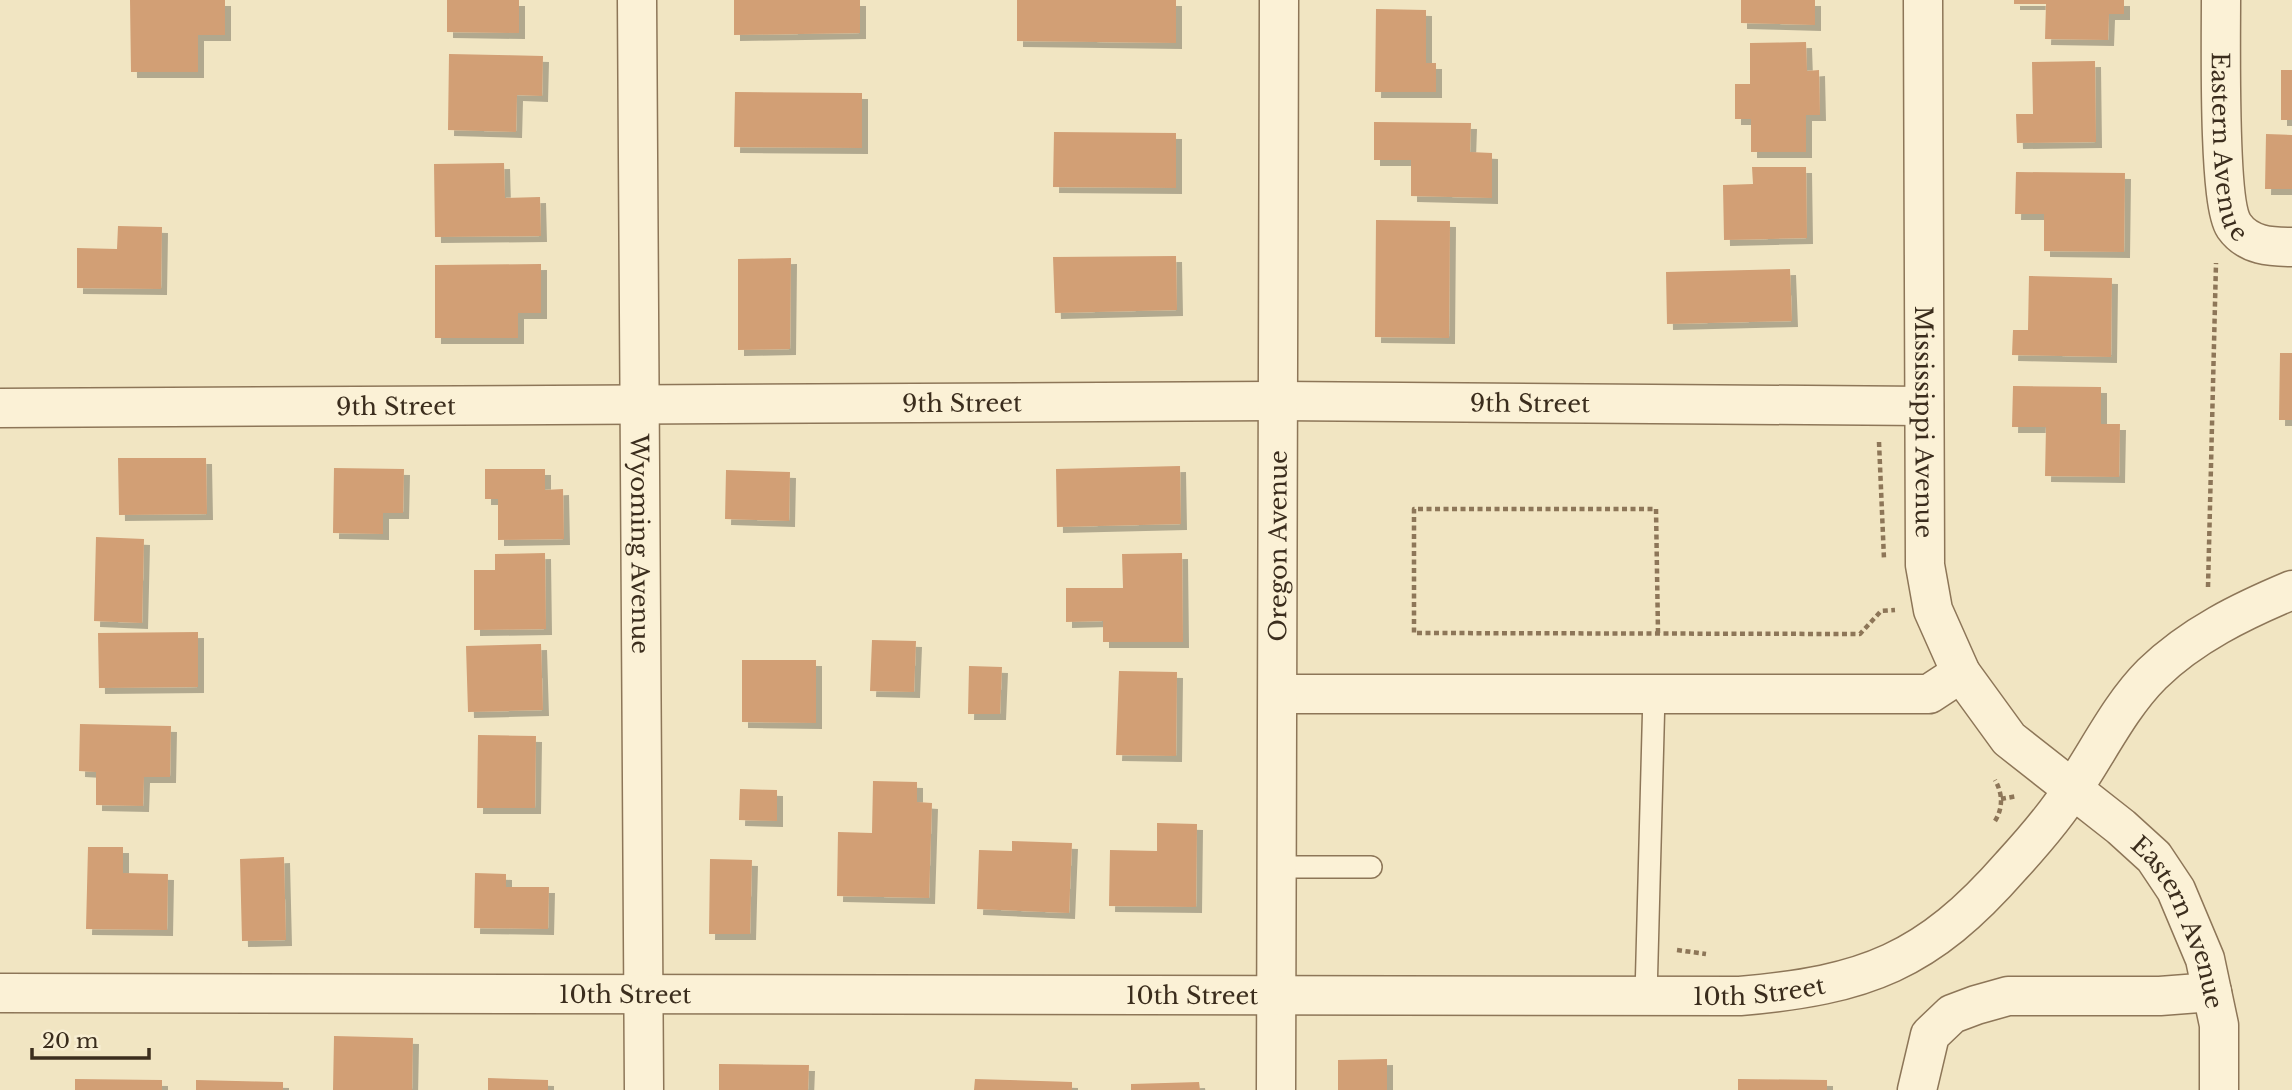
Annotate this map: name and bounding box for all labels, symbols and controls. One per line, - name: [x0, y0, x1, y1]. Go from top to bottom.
- street label: Eastern Avenue: [2206, 52, 2254, 247]
- street label: Mississippi Avenue: [1910, 306, 1939, 538]
- street label: 9th Street: [902, 388, 1022, 418]
- street label: 9th Street: [1470, 388, 1590, 418]
- street label: 9th Street: [336, 391, 456, 421]
- street label: Wyoming Avenue: [625, 433, 656, 654]
- street label: Oregon Avenue: [1263, 450, 1292, 642]
- street label: Eastern Avenue: [2126, 829, 2230, 1011]
- street label: 10th Street: [1693, 970, 1827, 1011]
- street label: 10th Street: [559, 979, 691, 1009]
- street label: 10th Street: [1126, 980, 1258, 1010]
- scale bar: [32, 1016, 149, 1060]
- text: 20 m: [42, 1028, 99, 1054]

